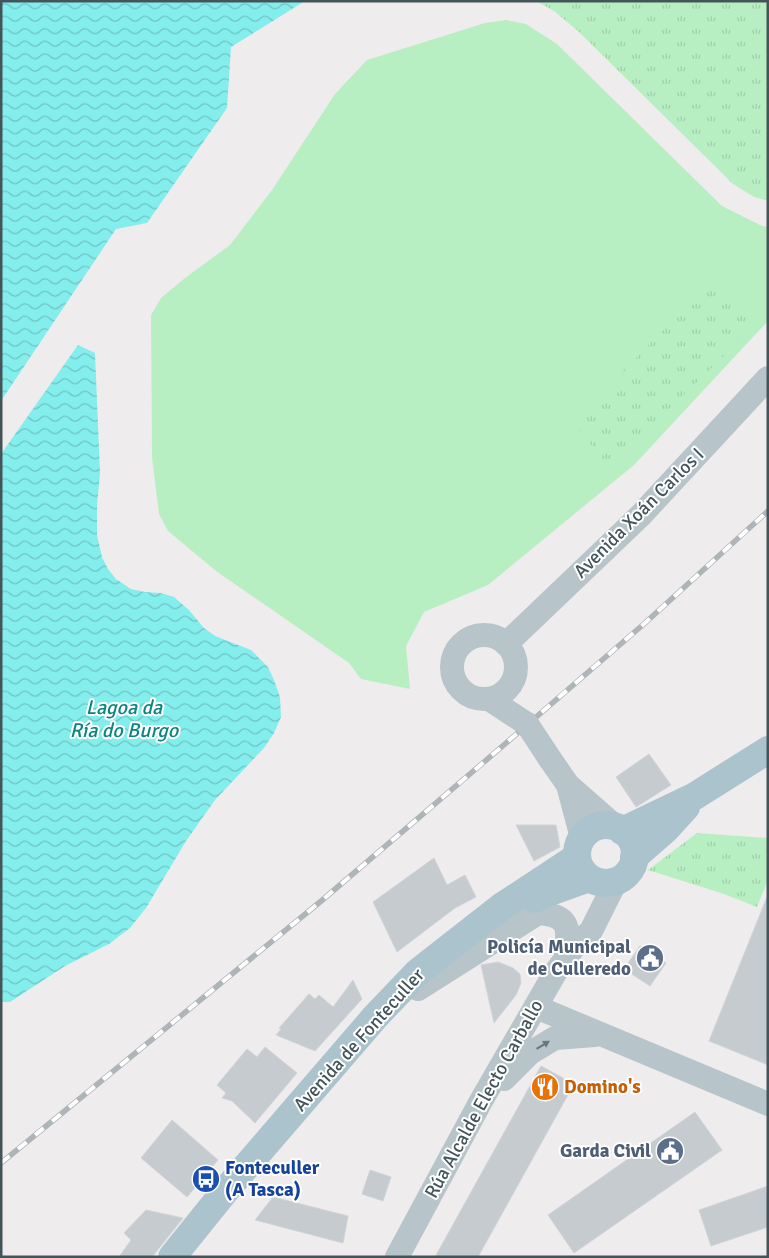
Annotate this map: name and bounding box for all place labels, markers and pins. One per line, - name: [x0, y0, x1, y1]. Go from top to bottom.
- place label: Policía Municipal de Culleredo: [487, 935, 631, 981]
- public building icon: Policía Municipal de Culleredo: [635, 943, 665, 973]
- restaurant icon: Domino's: [530, 1072, 560, 1102]
- place label: Domino's: [564, 1075, 641, 1099]
- public building icon: Garda Civil: [655, 1136, 685, 1166]
- place label: Garda Civil: [560, 1139, 651, 1163]
- place label: Fonteculler (A Tasca): [225, 1156, 320, 1202]
- bus stop icon: Fonteculler (A Tasca): [191, 1164, 221, 1194]

